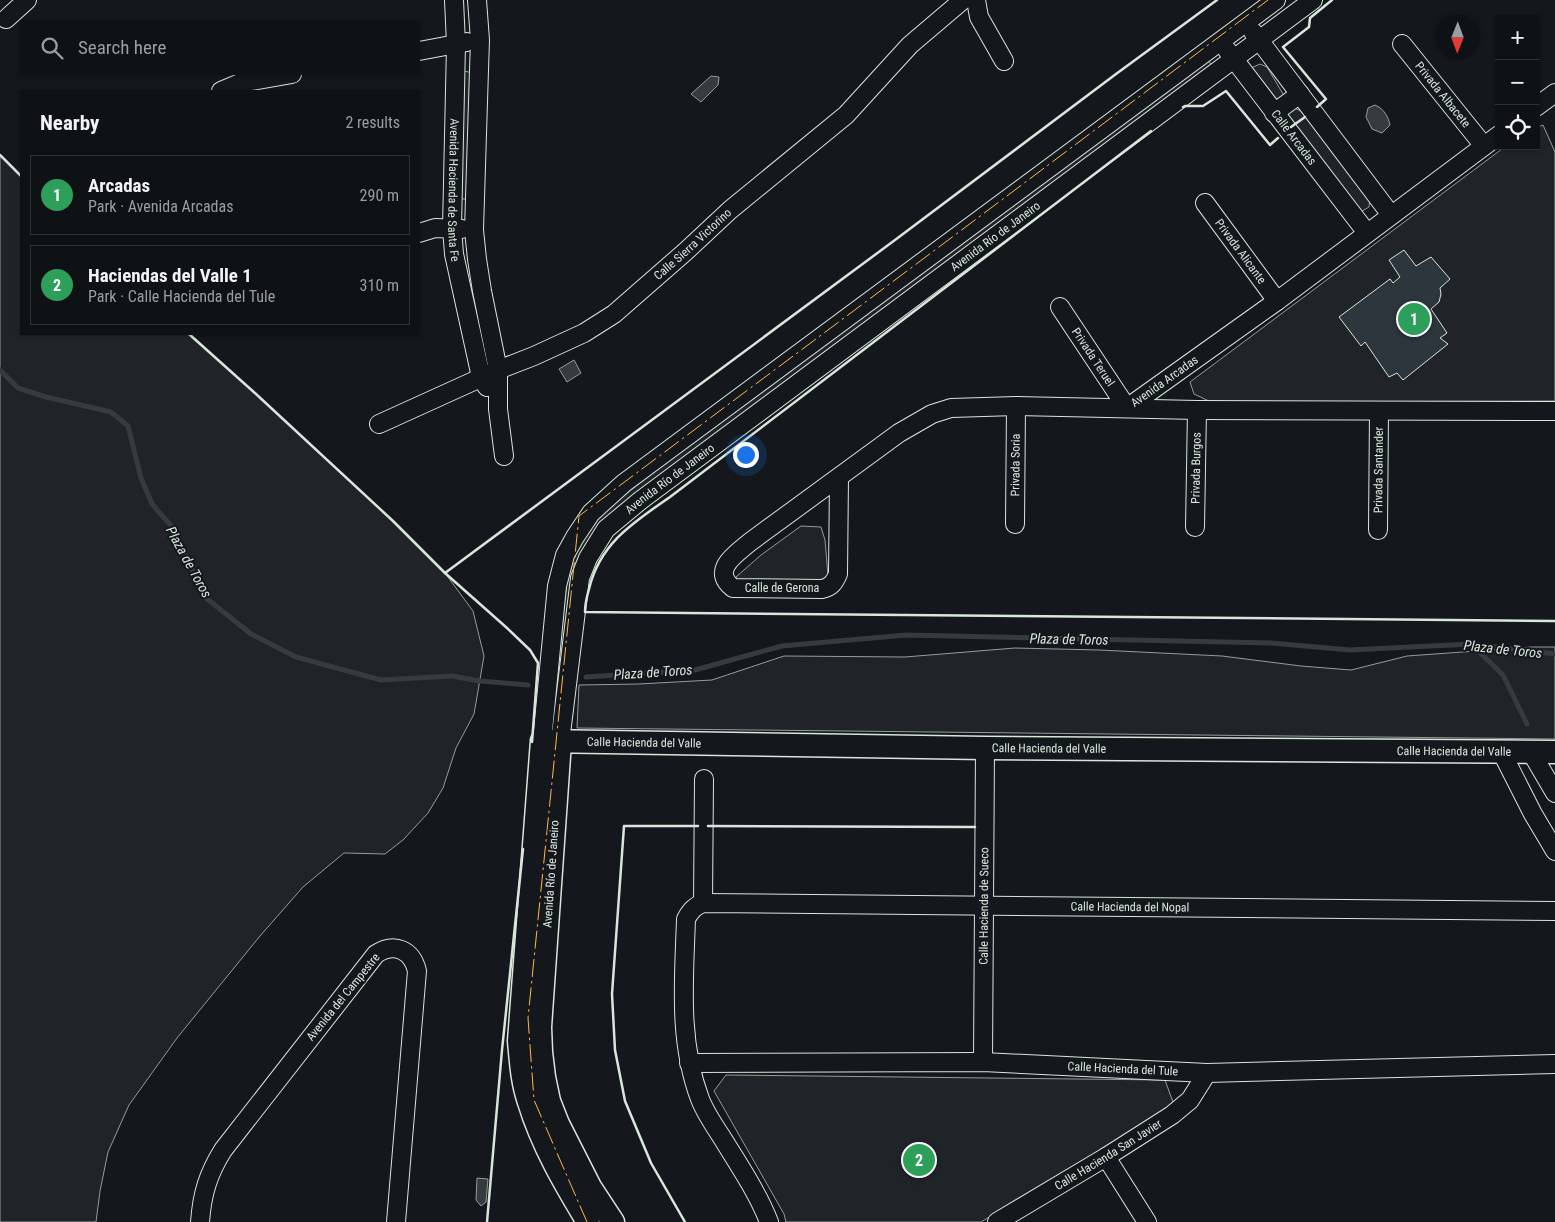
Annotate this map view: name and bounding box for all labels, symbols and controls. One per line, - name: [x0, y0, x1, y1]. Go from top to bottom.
- north arrow: [1435, 15, 1480, 60]
- map controls: [1495, 15, 1540, 150]
- button: +: [1495, 15, 1540, 60]
- search box: [20, 20, 420, 75]
- icon: search: [38, 34, 66, 62]
- text: Search here: [78, 36, 166, 59]
- street label: Privada Albacete: [1412, 59, 1473, 131]
- button: −: [1495, 60, 1540, 105]
- button: locate: [1495, 105, 1540, 150]
- street label: Calle Arcadas: [1268, 107, 1319, 168]
- text: Nearby: [40, 111, 99, 135]
- text: 2 results: [345, 113, 400, 132]
- street label: Avenida Hacienda de Santa Fe: [445, 118, 463, 263]
- text: Arcadas: [88, 174, 150, 197]
- text: 1: [53, 186, 61, 205]
- text: 290 m: [360, 186, 399, 205]
- text: Park · Avenida Arcadas: [88, 197, 233, 216]
- street label: Avenida Río de Janeiro: [948, 198, 1043, 274]
- street label: Calle Sierra Victorino: [651, 206, 734, 283]
- street label: Privada Alicante: [1212, 216, 1269, 287]
- text: Haciendas del Valle 1: [88, 264, 252, 287]
- text: 2: [53, 276, 61, 295]
- text: 310 m: [360, 276, 399, 295]
- text: Park · Calle Hacienda del Tule: [88, 287, 275, 306]
- pin: 1: [1398, 300, 1430, 338]
- street label: Privada Teruel: [1069, 325, 1118, 389]
- street label: Avenida Arcadas: [1128, 353, 1201, 410]
- street label: Privada Santander: [1371, 426, 1386, 513]
- street label: Privada Burgos: [1188, 432, 1204, 504]
- street label: Privada Soria: [1008, 433, 1023, 496]
- street label: Avenida Río de Janeiro: [622, 441, 717, 517]
- your location: [733, 442, 759, 468]
- water label: Plaza de Toros: [163, 524, 215, 600]
- street label: Calle de Gerona: [745, 581, 820, 595]
- water label: Plaza de Toros: [1029, 630, 1109, 648]
- water label: Plaza de Toros: [1463, 637, 1543, 661]
- water label: Plaza de Toros: [613, 661, 693, 683]
- street label: Calle Hacienda del Valle: [587, 735, 702, 751]
- street label: Calle Hacienda del Valle: [992, 741, 1107, 756]
- street label: Calle Hacienda del Valle: [1397, 744, 1512, 759]
- street label: Avenida Río de Janeiro: [540, 820, 562, 928]
- street label: Calle Hacienda de Sueco: [977, 847, 991, 965]
- street label: Calle Hacienda del Nopal: [1070, 899, 1189, 915]
- street label: Avenida del Campestre: [303, 950, 383, 1044]
- street label: Calle Hacienda del Tule: [1067, 1059, 1179, 1079]
- street label: Calle Hacienda San Javier: [1052, 1116, 1165, 1193]
- pin: 2: [903, 1141, 935, 1179]

